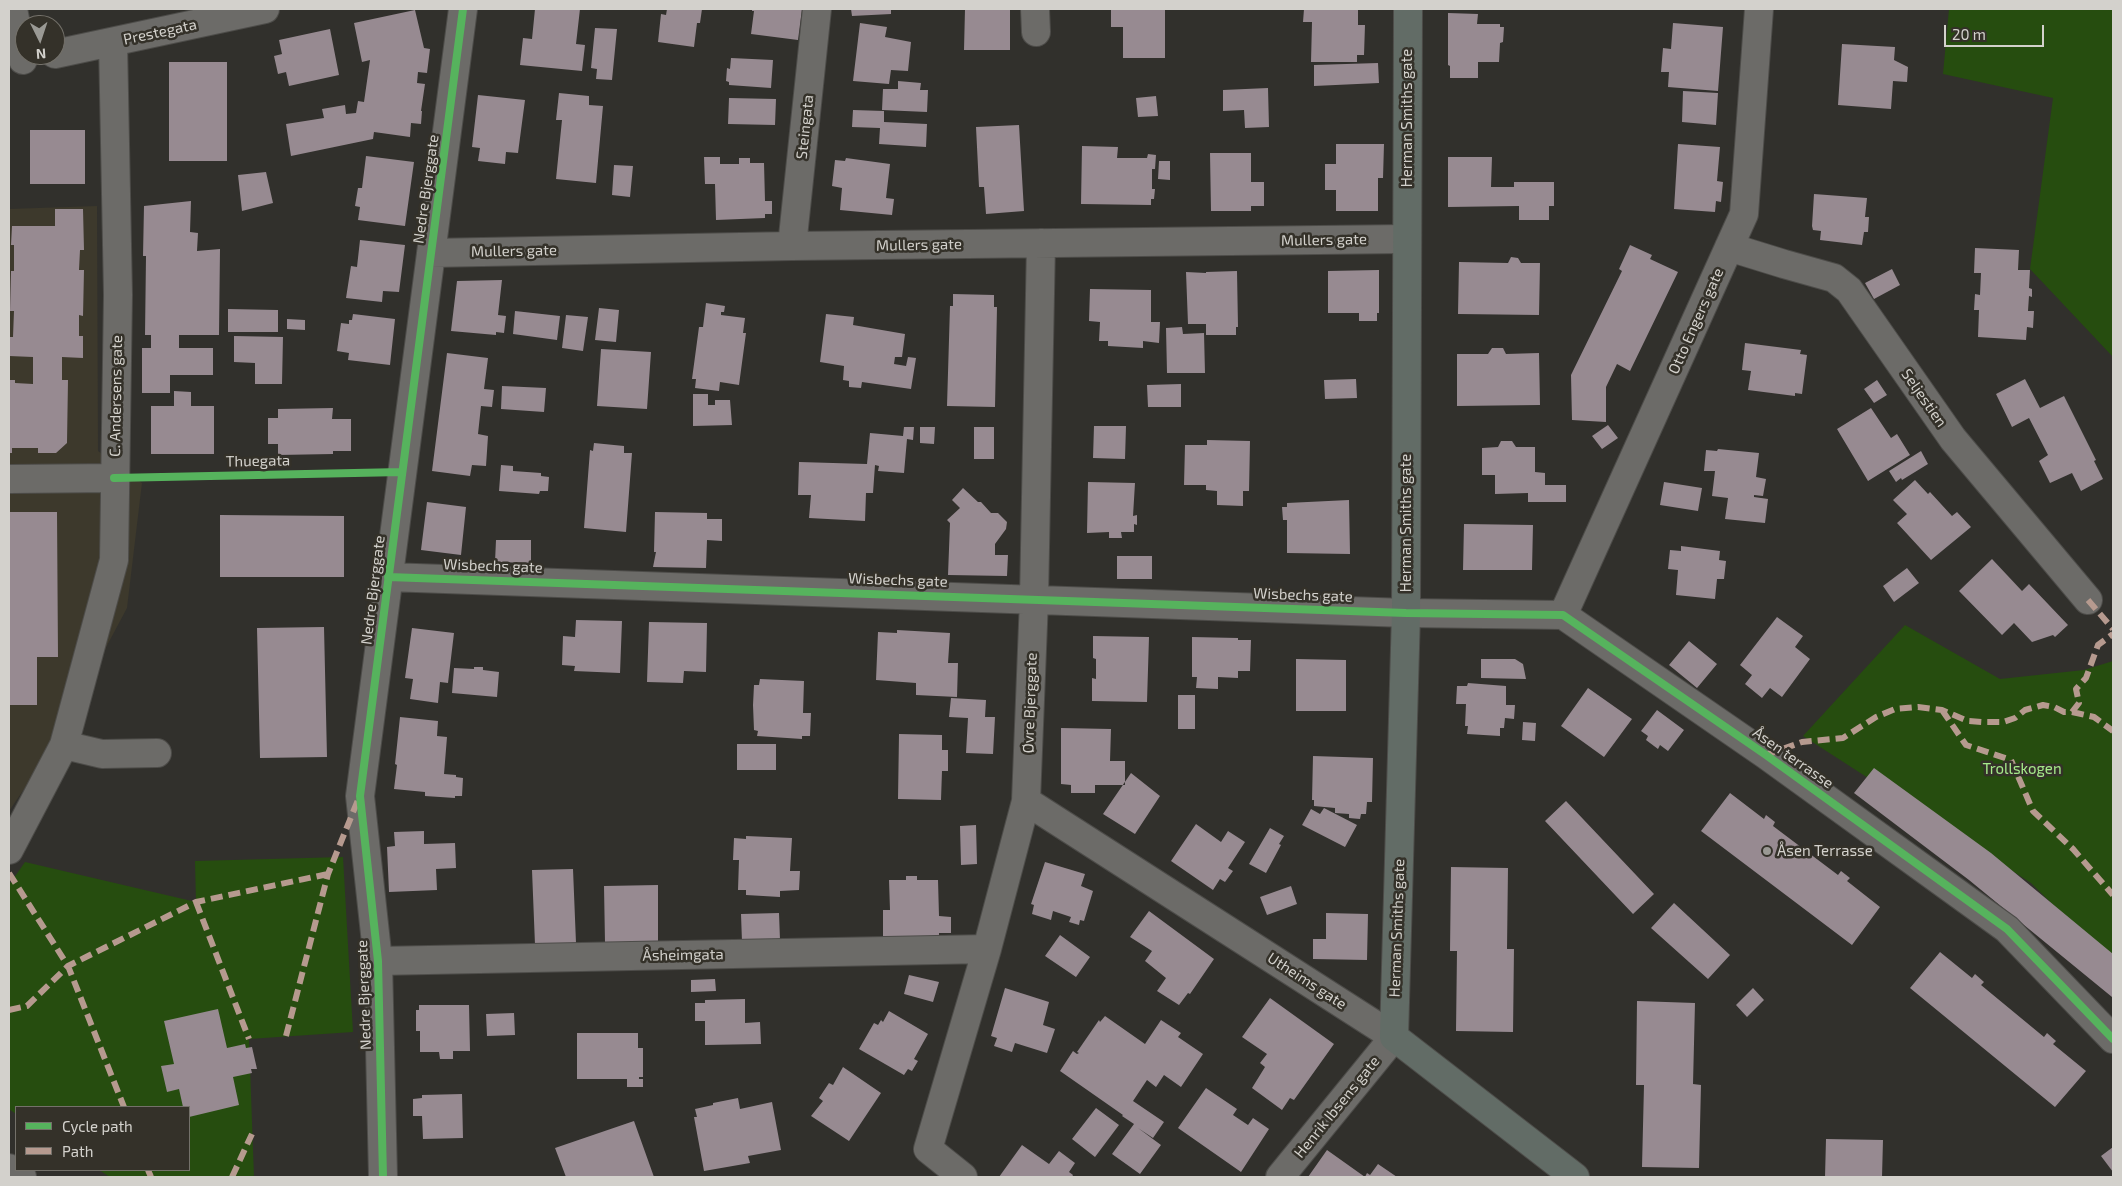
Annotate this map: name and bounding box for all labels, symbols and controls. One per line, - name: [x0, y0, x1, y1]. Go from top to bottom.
- north arrow: [15, 15, 65, 65]
- street label: Prestegata: [122, 15, 198, 49]
- scale bar: [1947, 15, 2047, 47]
- text: 20 m: [1952, 25, 1986, 43]
- text: N: [35, 46, 47, 63]
- street label: Herman Smiths gate: [1398, 49, 1416, 187]
- street label: Steingata: [793, 94, 817, 160]
- street label: Nedre Bjerggate: [409, 133, 443, 245]
- street label: Mullers gate: [1281, 230, 1367, 250]
- street label: Mullers gate: [876, 235, 962, 255]
- street label: Mullers gate: [471, 241, 557, 261]
- street label: Otto Engers gate: [1665, 265, 1727, 377]
- street label: C. Andersens gate: [106, 335, 126, 457]
- street label: Seljestien: [1898, 366, 1950, 430]
- street label: Thuegata: [226, 451, 290, 471]
- street label: Herman Smiths gate: [1397, 454, 1415, 592]
- street label: Nedre Bjerggate: [357, 534, 389, 646]
- street label: Wisbechs gate: [443, 555, 543, 577]
- street label: Wisbechs gate: [848, 569, 948, 591]
- street label: Wisbechs gate: [1253, 584, 1353, 606]
- street label: Øvre Bjerggate: [1019, 652, 1041, 754]
- street label: Åsen terrasse: [1749, 724, 1837, 792]
- park label: Trollskogen: [1982, 760, 2062, 778]
- place label: Åsen Terrasse: [1777, 842, 1873, 860]
- marker: Åsen Terrasse: [1761, 845, 1773, 857]
- street label: Herman Smiths gate: [1386, 858, 1408, 998]
- street label: Nedre Bjerggate: [353, 940, 375, 1050]
- street label: Åsheimgata: [642, 945, 724, 965]
- street label: Utheims gate: [1264, 949, 1350, 1013]
- street label: Henrik Ibsens gate: [1290, 1053, 1384, 1161]
- legend: [15, 1106, 190, 1171]
- text: Cycle path: [62, 1117, 133, 1135]
- text: Path: [62, 1142, 93, 1160]

